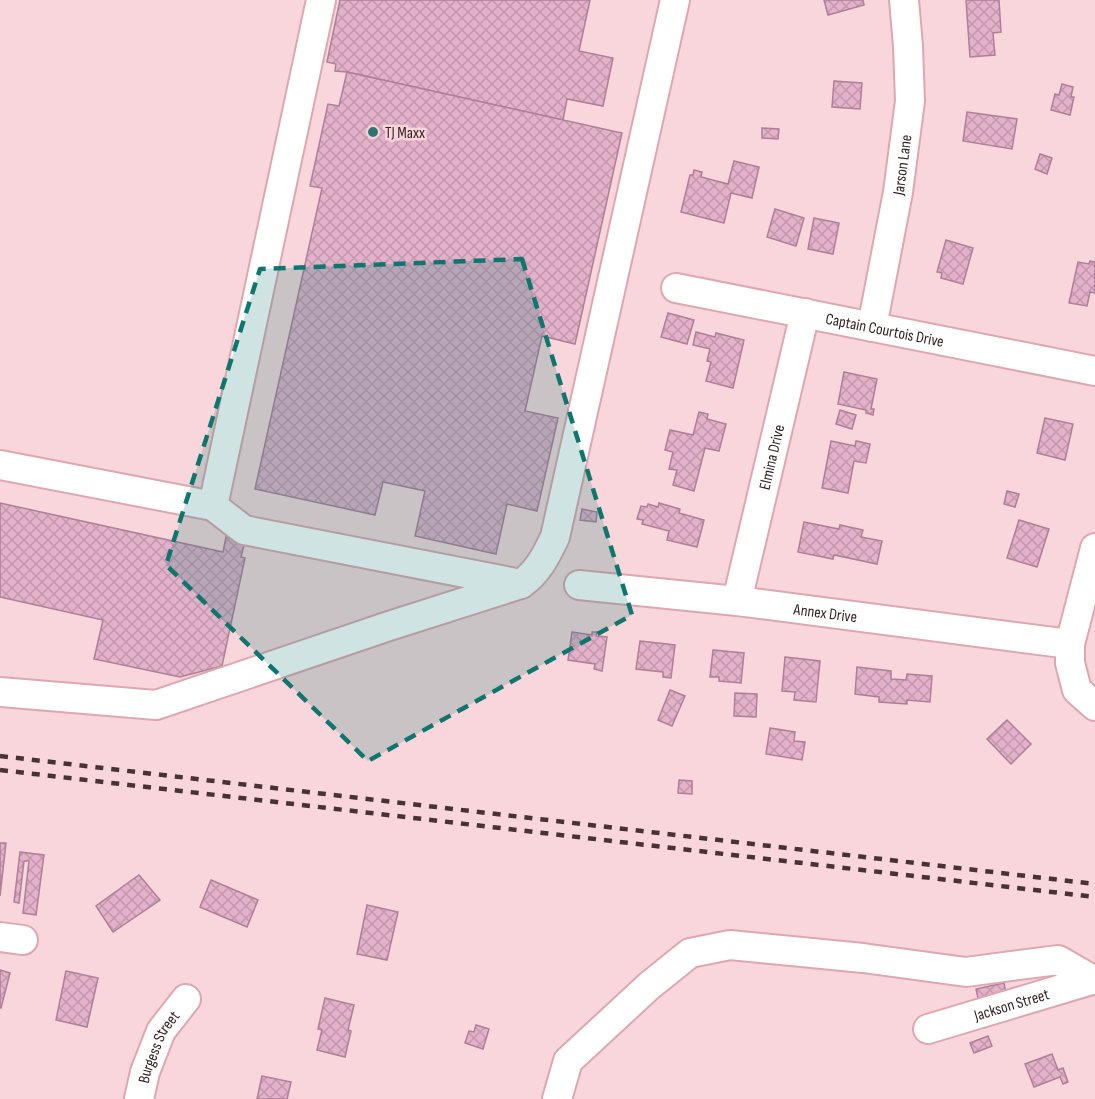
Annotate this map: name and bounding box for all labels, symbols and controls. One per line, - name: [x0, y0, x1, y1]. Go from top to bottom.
- place label: TJ Maxx: [385, 124, 425, 143]
- marker: TJ Maxx: [366, 125, 380, 139]
- street label: Jarson Lane: [889, 133, 916, 198]
- street label: Captain Courtois Drive: [824, 310, 945, 352]
- street label: Elmina Drive: [756, 423, 789, 492]
- street label: Annex Drive: [791, 600, 858, 627]
- street label: Jackson Street: [971, 985, 1052, 1026]
- street label: Burgess Street: [135, 1007, 184, 1085]

